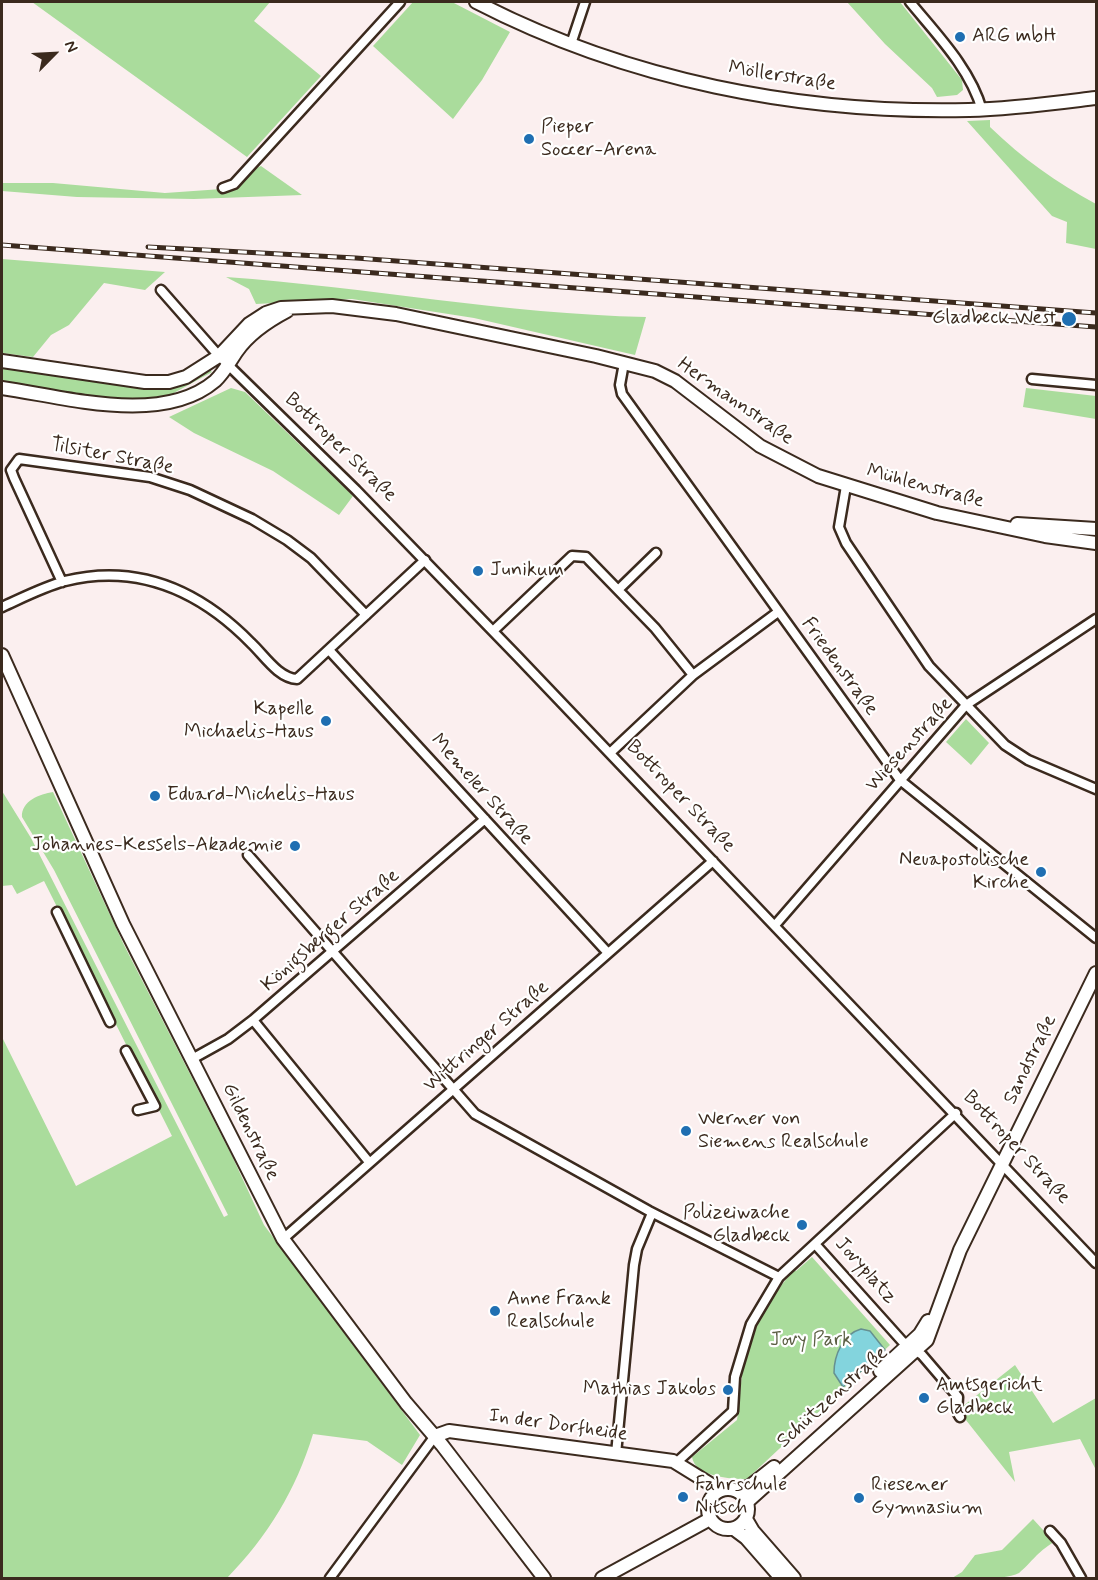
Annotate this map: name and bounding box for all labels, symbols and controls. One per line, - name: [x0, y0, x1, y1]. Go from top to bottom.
- north arrow: [24, 24, 84, 84]
- place label: ARG mbH: [972, 25, 1056, 49]
- marker: ARG mbH: [953, 30, 967, 44]
- text: N: [59, 37, 83, 56]
- street label: Möllerstraße: [727, 57, 837, 97]
- place label: Pieper Soccer-Arena: [541, 116, 656, 163]
- marker: Pieper Soccer-Arena: [522, 132, 536, 146]
- place label: Gladbeck West: [932, 307, 1056, 331]
- marker: Gladbeck West: [1060, 310, 1078, 328]
- street label: Hermannstraße: [672, 353, 798, 451]
- street label: Bottroper Straße: [279, 388, 401, 508]
- street label: Tilsiter Straße: [49, 433, 175, 481]
- street label: Mühlenstraße: [864, 460, 986, 514]
- place label: Junikum: [490, 559, 564, 583]
- marker: Junikum: [471, 564, 485, 578]
- street label: Friedenstraße: [795, 613, 883, 721]
- street label: Wiesenstraße: [861, 693, 959, 797]
- place label: Kapelle Michaelis-Haus: [184, 698, 314, 745]
- marker: Kapelle Michaelis-Haus: [319, 714, 333, 728]
- street label: Memeler Straße: [425, 729, 537, 851]
- street label: Bottroper Straße: [620, 736, 740, 858]
- place label: Eduard-Michelis-Haus: [167, 784, 355, 808]
- marker: Eduard-Michelis-Haus: [148, 789, 162, 803]
- place label: Johannes-Kessels-Akademie: [31, 834, 283, 858]
- marker: Johannes-Kessels-Akademie: [288, 839, 302, 853]
- place label: Neuapostolische Kirche: [899, 849, 1029, 896]
- street label: Königsberger Straße: [257, 864, 405, 998]
- marker: Neuapostolische Kirche: [1034, 865, 1048, 879]
- street label: Wittringer Straße: [419, 976, 555, 1098]
- street label: Sandstraße: [999, 1011, 1063, 1109]
- street label: Gildenstraße: [216, 1079, 284, 1185]
- street label: Bottroper Straße: [957, 1086, 1075, 1210]
- place label: Werner von Siemens Realschule: [698, 1108, 869, 1155]
- marker: Werner von Siemens Realschule: [679, 1124, 693, 1138]
- place label: Polizeiwache Gladbeck: [683, 1202, 790, 1249]
- marker: Polizeiwache Gladbeck: [795, 1218, 809, 1232]
- street label: Jovyplatz: [829, 1233, 901, 1309]
- place label: Anne Frank Realschule: [507, 1288, 611, 1335]
- marker: Anne Frank Realschule: [488, 1304, 502, 1318]
- park label: Jovy Park: [770, 1329, 852, 1353]
- street label: Schützenstraße: [773, 1342, 893, 1454]
- place label: Amtsgericht Gladbeck: [936, 1374, 1043, 1421]
- place label: Mathias Jakobs: [583, 1378, 716, 1402]
- marker: Mathias Jakobs: [721, 1383, 735, 1397]
- marker: Amtsgericht Gladbeck: [917, 1391, 931, 1405]
- street label: In der Dorfheide: [487, 1404, 629, 1448]
- place label: Fahrschule Nitsch: [695, 1474, 787, 1521]
- place label: Riesener Gymnasium: [871, 1474, 983, 1521]
- marker: Fahrschule Nitsch: [676, 1490, 690, 1504]
- marker: Riesener Gymnasium: [852, 1491, 866, 1505]

